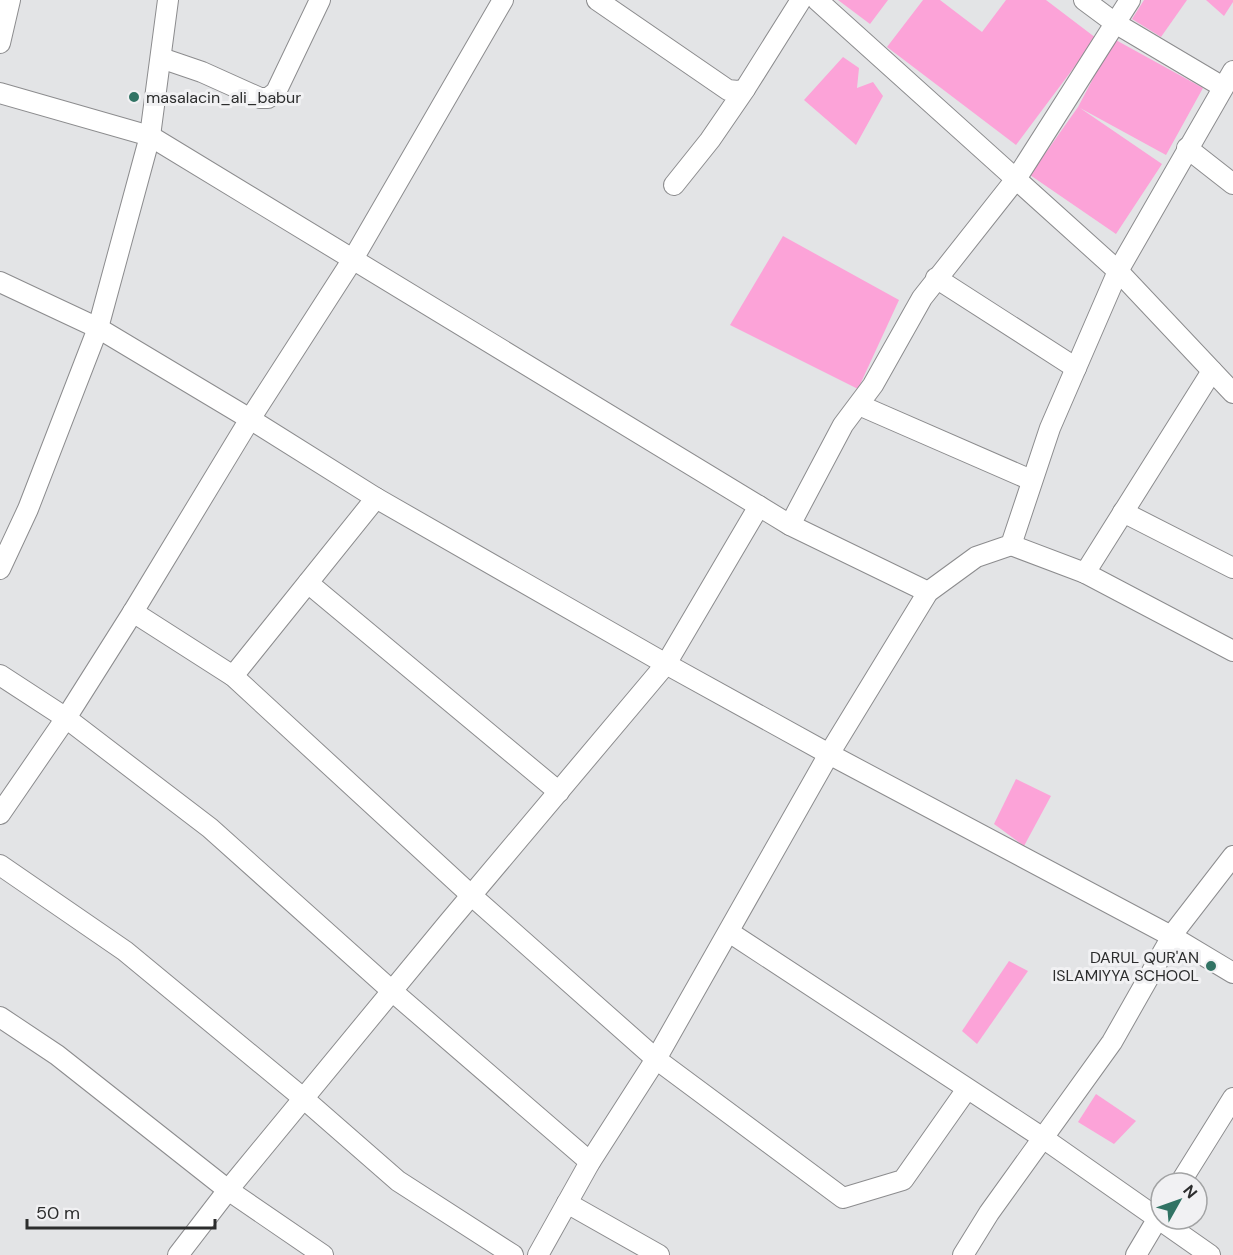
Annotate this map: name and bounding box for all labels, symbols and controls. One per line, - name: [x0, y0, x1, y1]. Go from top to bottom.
- place label: masalacin_ali_babur: [146, 87, 301, 108]
- marker: masalacin_ali_babur: [127, 90, 141, 104]
- place label: DARUL QUR'AN ISLAMIYYA SCHOOL: [1053, 947, 1199, 986]
- marker: DARUL QUR'AN ISLAMIYYA SCHOOL: [1204, 959, 1218, 973]
- north arrow: [1149, 1171, 1209, 1231]
- text: N: [1178, 1180, 1202, 1203]
- scale bar: [27, 1192, 214, 1230]
- text: 50 m: [36, 1201, 80, 1225]

